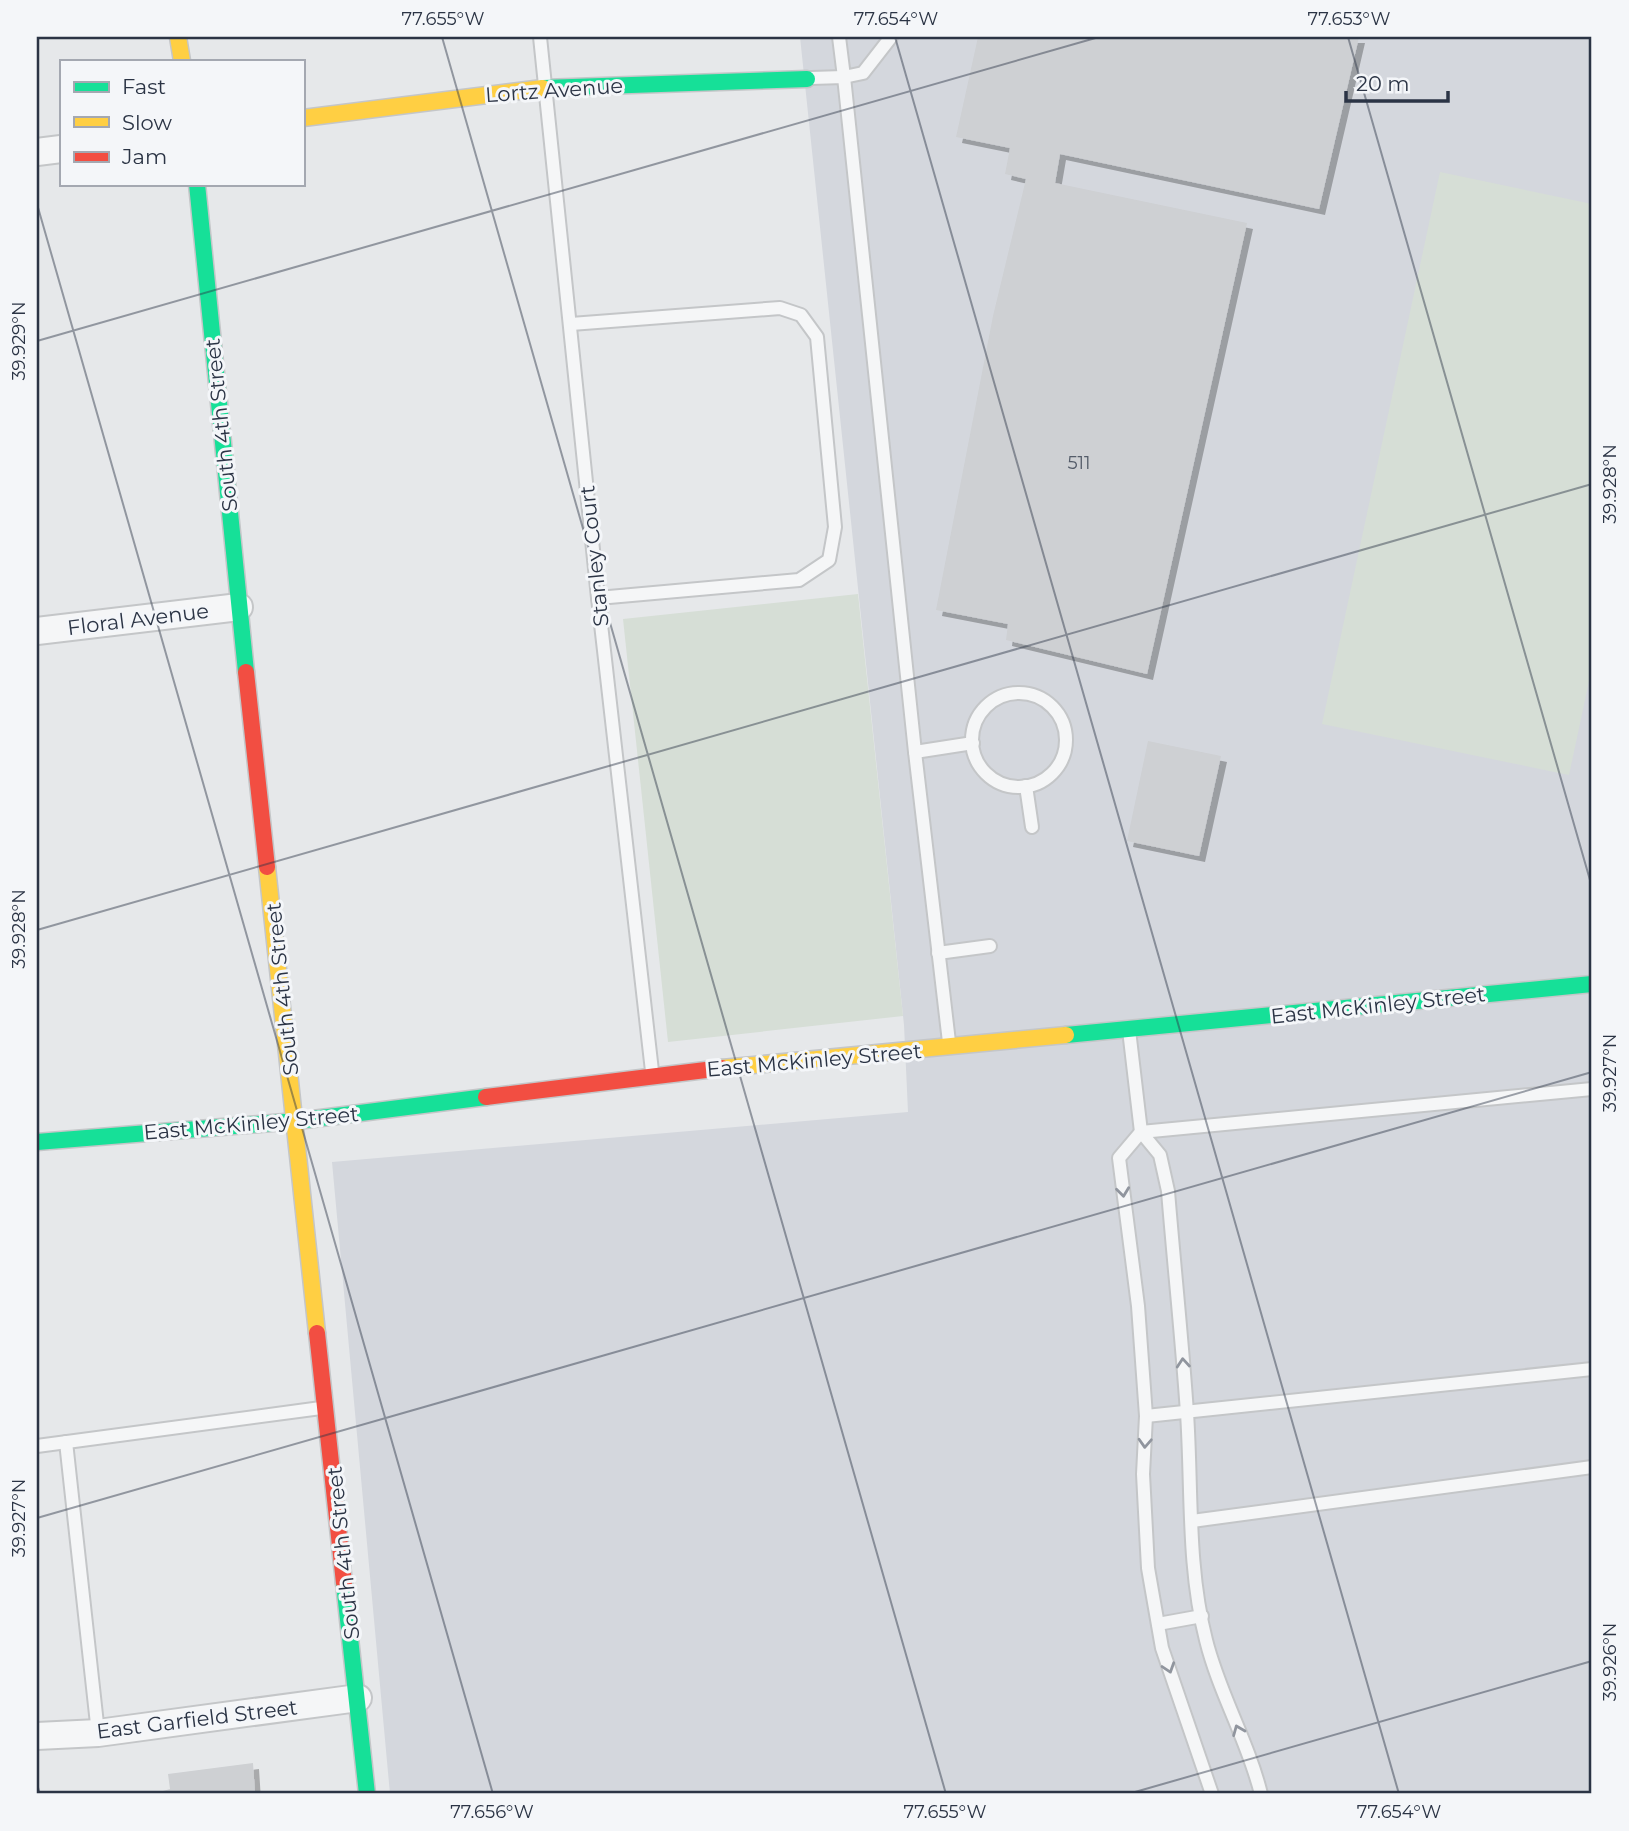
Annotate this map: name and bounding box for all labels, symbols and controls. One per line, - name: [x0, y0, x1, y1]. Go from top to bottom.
- text: 77.655°W: [402, 8, 484, 30]
- text: 77.654°W: [854, 8, 938, 30]
- text: 77.653°W: [1308, 8, 1390, 30]
- legend: [60, 60, 304, 186]
- scale bar: [1346, 60, 1447, 104]
- text: 20 m: [1356, 71, 1410, 96]
- street label: Lortz Avenue: [484, 73, 624, 107]
- text: Fast: [122, 74, 166, 99]
- text: Slow: [122, 110, 172, 135]
- text: Jam: [121, 144, 167, 169]
- text: 39.929°N: [8, 301, 30, 381]
- street label: South 4th Street: [199, 337, 243, 513]
- text: 39.928°N: [1599, 444, 1621, 524]
- house number: 511: [1067, 452, 1091, 474]
- street label: Stanley Court: [574, 484, 614, 628]
- street label: Floral Avenue: [66, 598, 210, 640]
- text: 39.928°N: [8, 889, 30, 969]
- street label: South 4th Street: [260, 901, 304, 1077]
- street label: East McKinley Street: [1269, 981, 1487, 1029]
- text: 39.927°N: [1599, 1034, 1621, 1112]
- street label: East McKinley Street: [705, 1038, 923, 1082]
- street label: East McKinley Street: [142, 1101, 360, 1145]
- one-way arrow: [1116, 1186, 1131, 1198]
- one-way arrow: [1176, 1357, 1191, 1368]
- one-way arrow: [1137, 1437, 1152, 1448]
- street label: South 4th Street: [321, 1465, 365, 1641]
- text: 39.927°N: [8, 1479, 30, 1557]
- text: 39.926°N: [1599, 1623, 1621, 1701]
- one-way arrow: [1160, 1661, 1175, 1673]
- street label: East Garfield Street: [95, 1694, 299, 1744]
- one-way arrow: [1232, 1725, 1246, 1738]
- text: 77.656°W: [450, 1801, 534, 1823]
- text: 77.655°W: [904, 1801, 986, 1823]
- text: 77.654°W: [1357, 1801, 1441, 1823]

